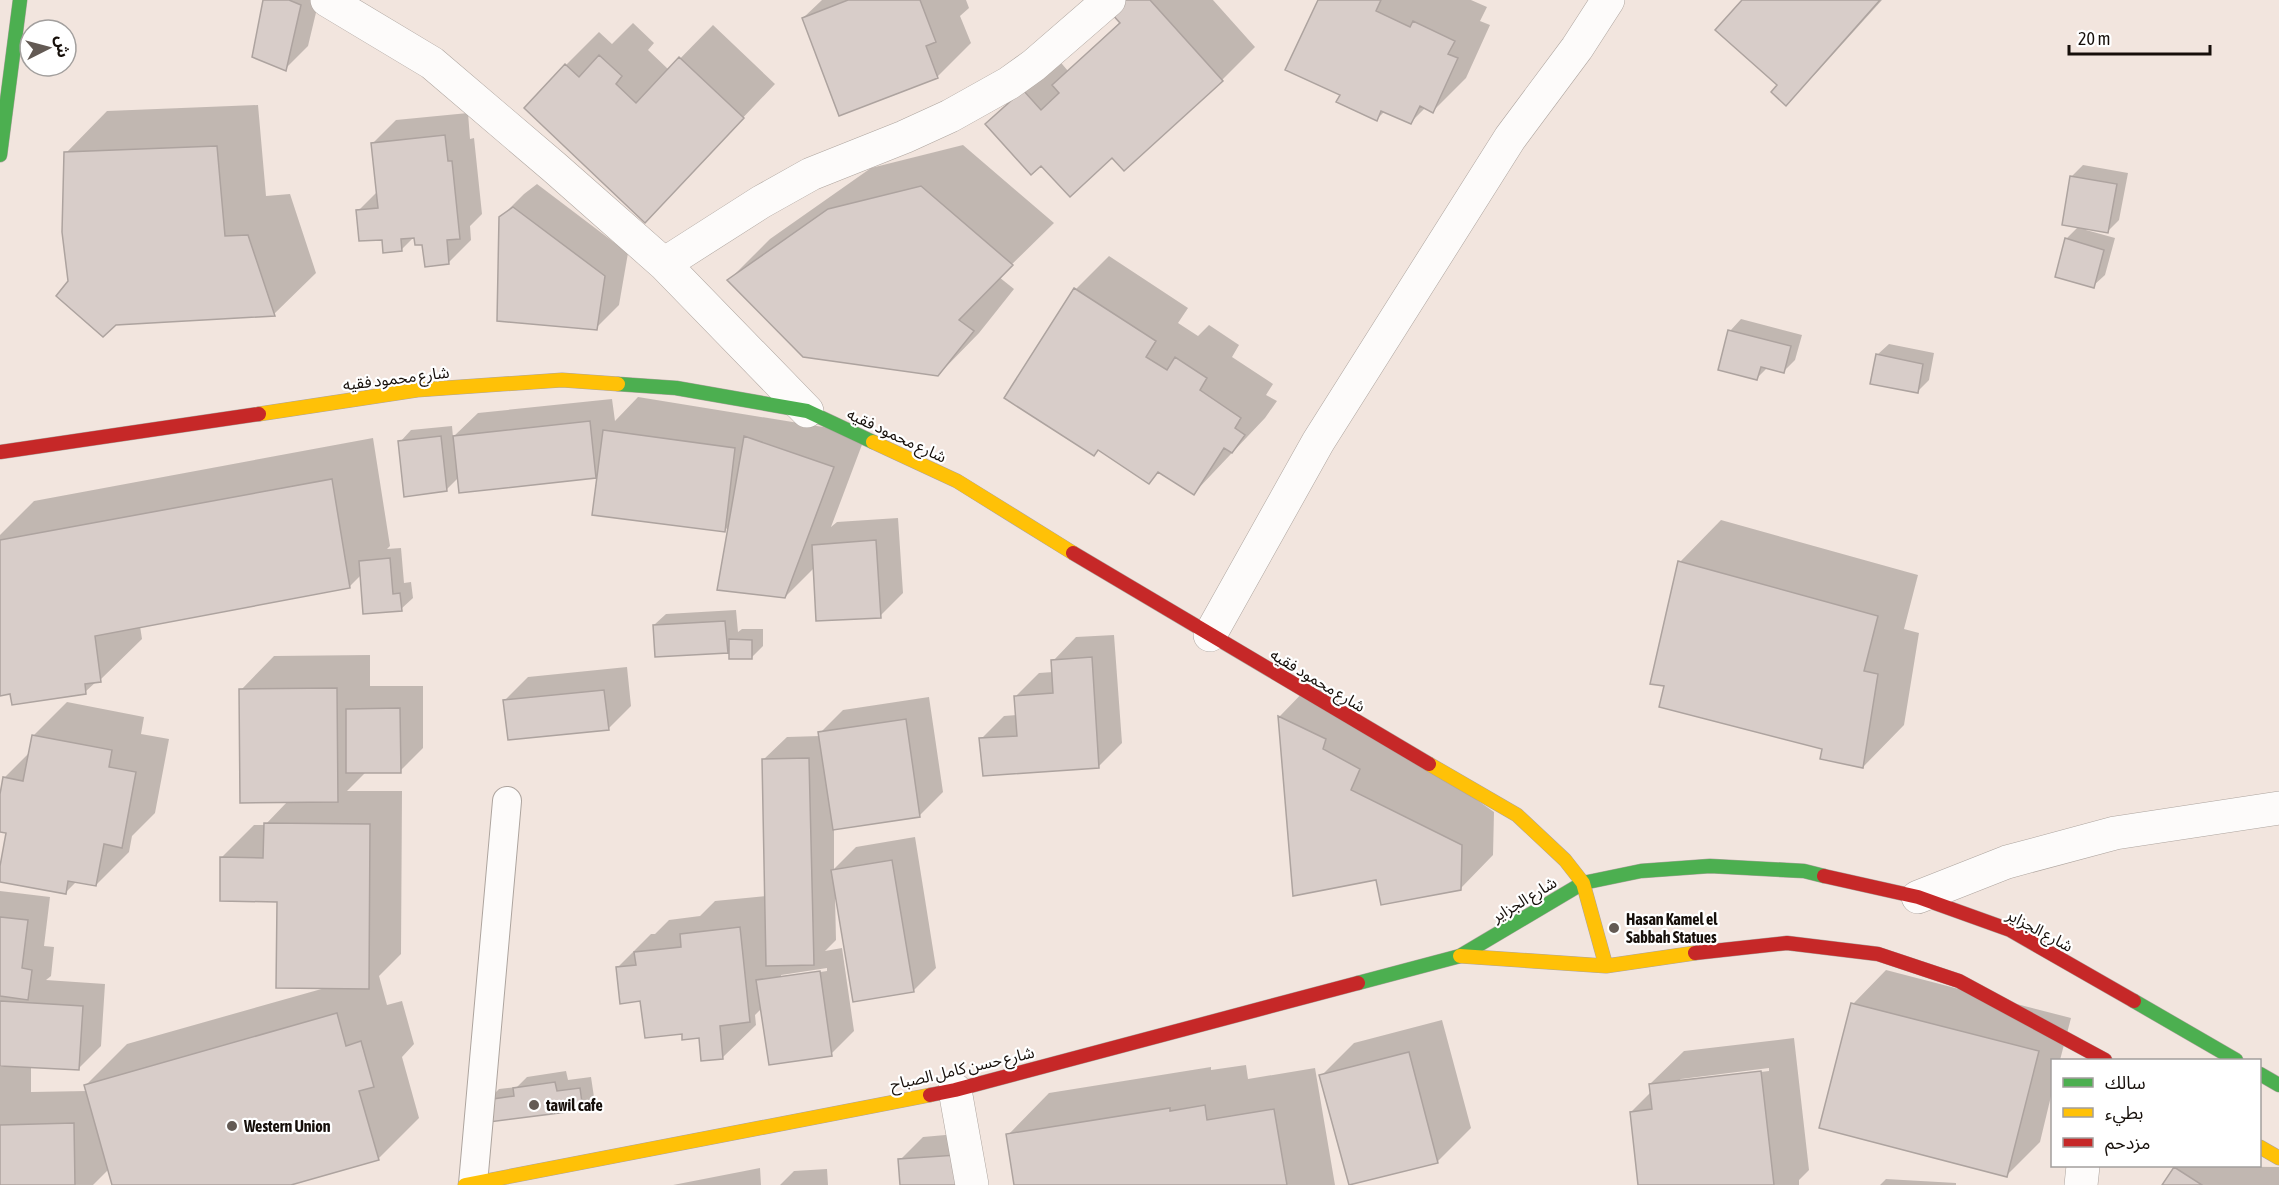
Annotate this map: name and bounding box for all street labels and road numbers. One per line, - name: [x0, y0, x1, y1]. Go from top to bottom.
- street label: شارع محمود فقيه: [342, 363, 451, 397]
- street label: شارع محمود فقيه: [843, 404, 949, 469]
- street label: شارع محمود فقيه: [1265, 645, 1369, 719]
- street label: شارع الجزاير: [1487, 873, 1562, 929]
- street label: شارع الجزاير: [2001, 905, 2076, 958]
- street label: شارع حسن كامل الصباح: [888, 1043, 1037, 1097]

